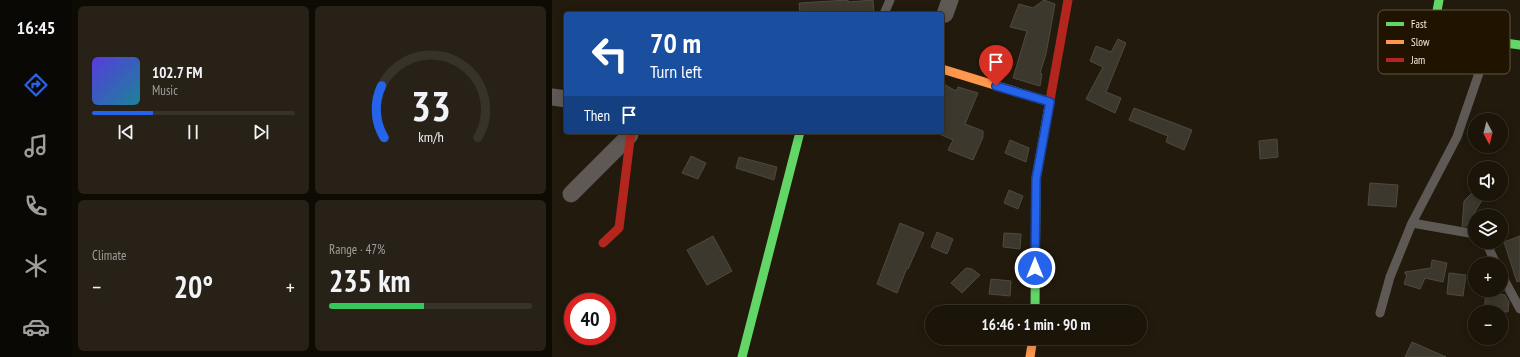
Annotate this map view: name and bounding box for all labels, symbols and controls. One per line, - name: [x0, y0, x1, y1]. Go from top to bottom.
- legend: [1378, 10, 1510, 74]
- text: 16:45: [17, 16, 55, 39]
- text: Fast: [1411, 17, 1427, 31]
- text: 70 m: [650, 24, 701, 61]
- icon: left: [584, 28, 636, 80]
- text: Slow: [1411, 35, 1430, 49]
- pin: [979, 45, 1013, 86]
- icon: arrive: [985, 51, 1007, 73]
- text: Jam: [1410, 53, 1425, 67]
- text: Turn left: [650, 60, 702, 83]
- text: 102.7 FM: [152, 63, 203, 82]
- icon: directions: [22, 71, 50, 99]
- text: 33: [411, 79, 450, 132]
- text: Music: [152, 82, 178, 99]
- icon: arrive: [618, 104, 640, 126]
- text: Then: [584, 106, 610, 125]
- north arrow: [1468, 113, 1508, 153]
- map controls: [1468, 113, 1508, 345]
- icon: previous: [115, 121, 137, 143]
- icon: pause: [182, 121, 204, 143]
- icon: next: [250, 121, 272, 143]
- text: km/h: [418, 126, 443, 145]
- icon: music: [22, 132, 50, 160]
- button: sound: [1468, 161, 1508, 201]
- icon: phone: [22, 192, 50, 220]
- button: layers: [1468, 209, 1508, 249]
- text: Range · 47%: [329, 241, 385, 258]
- text: Climate: [92, 247, 126, 264]
- position arrow: [1014, 247, 1056, 289]
- icon: climate: [22, 252, 50, 280]
- button: +: [1468, 257, 1508, 297]
- text: 235 km: [329, 261, 410, 300]
- text: 20°: [174, 267, 213, 306]
- text: −: [92, 273, 101, 301]
- text: +: [286, 273, 295, 301]
- speed limit sign: 40: [564, 293, 616, 345]
- button: −: [1468, 305, 1508, 345]
- icon: car: [22, 313, 50, 341]
- text: 16:46 · 1 min · 90 m: [982, 315, 1090, 334]

